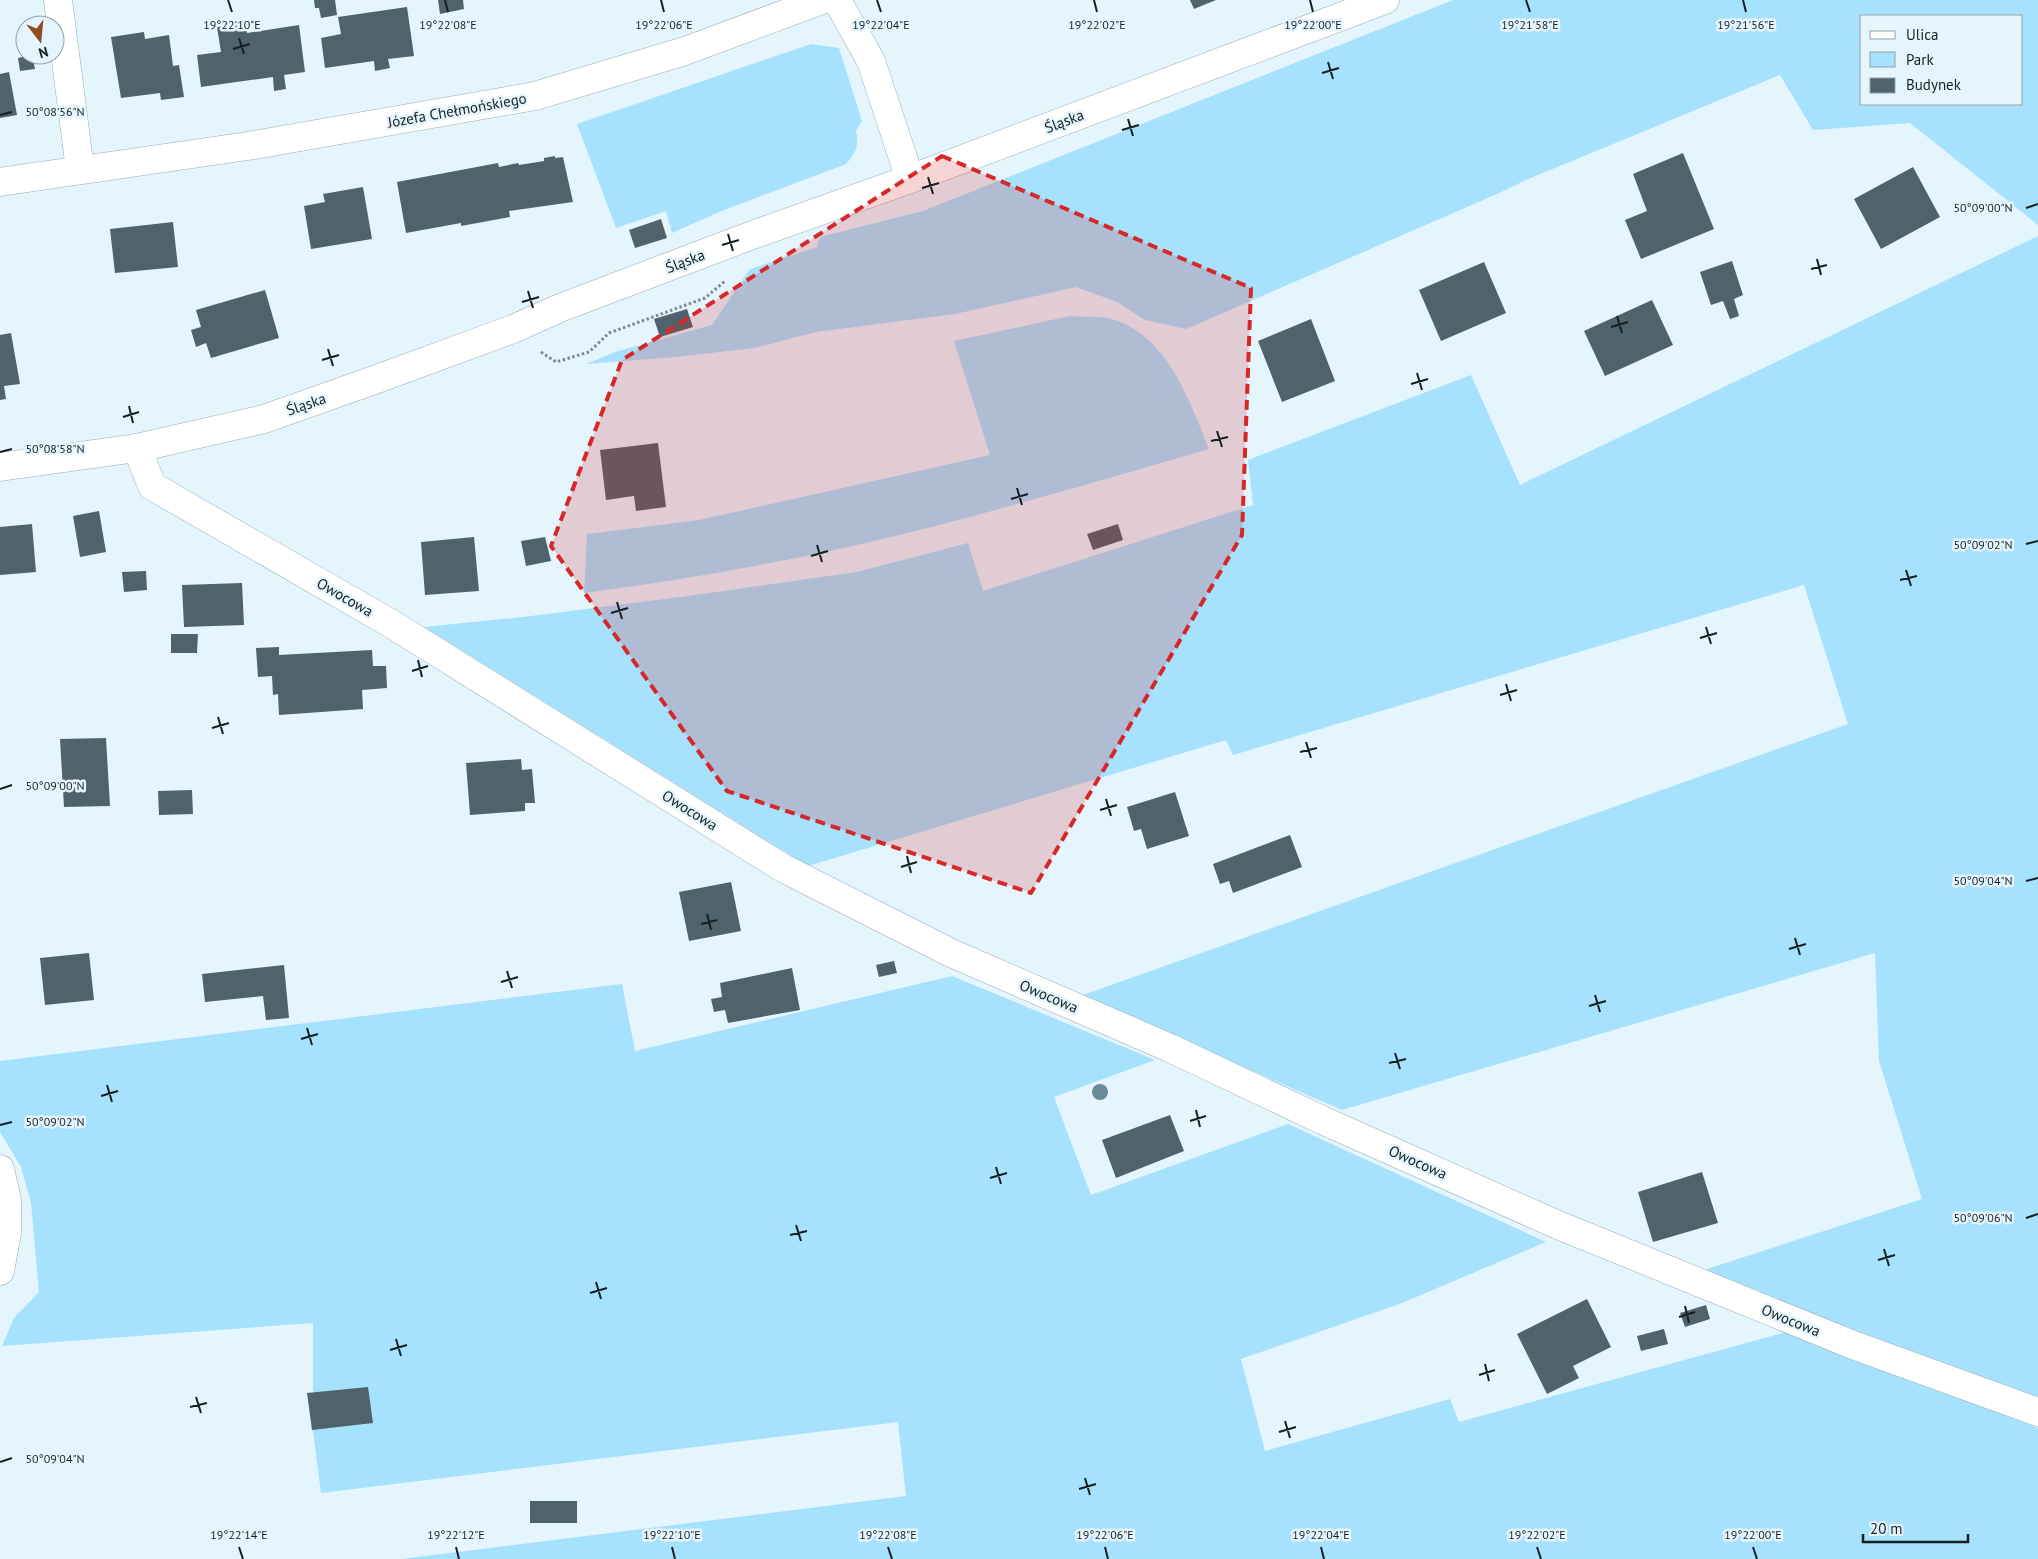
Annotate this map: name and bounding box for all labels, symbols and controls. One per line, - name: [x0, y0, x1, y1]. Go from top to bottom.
- north arrow: [15, 15, 65, 65]
- legend: [1860, 15, 2023, 105]
- text: 19°22'10"E: [203, 17, 261, 32]
- text: 19°22'08"E: [419, 17, 477, 32]
- text: 19°22'06"E: [635, 17, 693, 32]
- text: 19°22'04"E: [852, 17, 910, 32]
- text: 19°22'02"E: [1068, 17, 1126, 32]
- text: 19°22'00"E: [1284, 17, 1342, 32]
- text: 19°21'58"E: [1501, 17, 1559, 32]
- text: 19°21'56"E: [1717, 17, 1775, 32]
- text: Ulica: [1906, 25, 1938, 44]
- text: N: [37, 43, 50, 62]
- text: Park: [1906, 50, 1934, 69]
- text: Budynek: [1906, 75, 1962, 94]
- street label: Józefa Chełmońskiego: [385, 88, 528, 132]
- text: 50°08'56"N: [25, 104, 85, 119]
- street label: Śląska: [1042, 105, 1086, 137]
- text: 50°09'00"N: [1953, 200, 2013, 215]
- street label: Śląska: [663, 245, 707, 277]
- street label: Śląska: [284, 388, 328, 420]
- text: 50°08'58"N: [25, 441, 85, 456]
- text: 50°09'02"N: [1953, 537, 2013, 552]
- street label: Owocowa: [313, 573, 377, 621]
- text: 50°09'00"N: [25, 778, 85, 793]
- street label: Owocowa: [659, 786, 721, 834]
- text: 50°09'04"N: [1953, 873, 2013, 888]
- street label: Owocowa: [1017, 975, 1081, 1017]
- text: 50°09'02"N: [25, 1114, 85, 1129]
- street label: Owocowa: [1386, 1141, 1450, 1183]
- text: 50°09'06"N: [1953, 1210, 2013, 1225]
- street label: Owocowa: [1759, 1300, 1823, 1340]
- text: 50°09'04"N: [25, 1451, 85, 1466]
- scale bar: [1863, 1512, 1968, 1544]
- text: 20 m: [1870, 1519, 1903, 1538]
- text: 19°22'14"E: [210, 1527, 268, 1542]
- text: 19°22'12"E: [427, 1527, 485, 1542]
- text: 19°22'10"E: [643, 1527, 701, 1542]
- text: 19°22'08"E: [859, 1527, 917, 1542]
- text: 19°22'06"E: [1076, 1527, 1134, 1542]
- text: 19°22'04"E: [1292, 1527, 1350, 1542]
- text: 19°22'02"E: [1508, 1527, 1566, 1542]
- text: 19°22'00"E: [1724, 1527, 1782, 1542]

